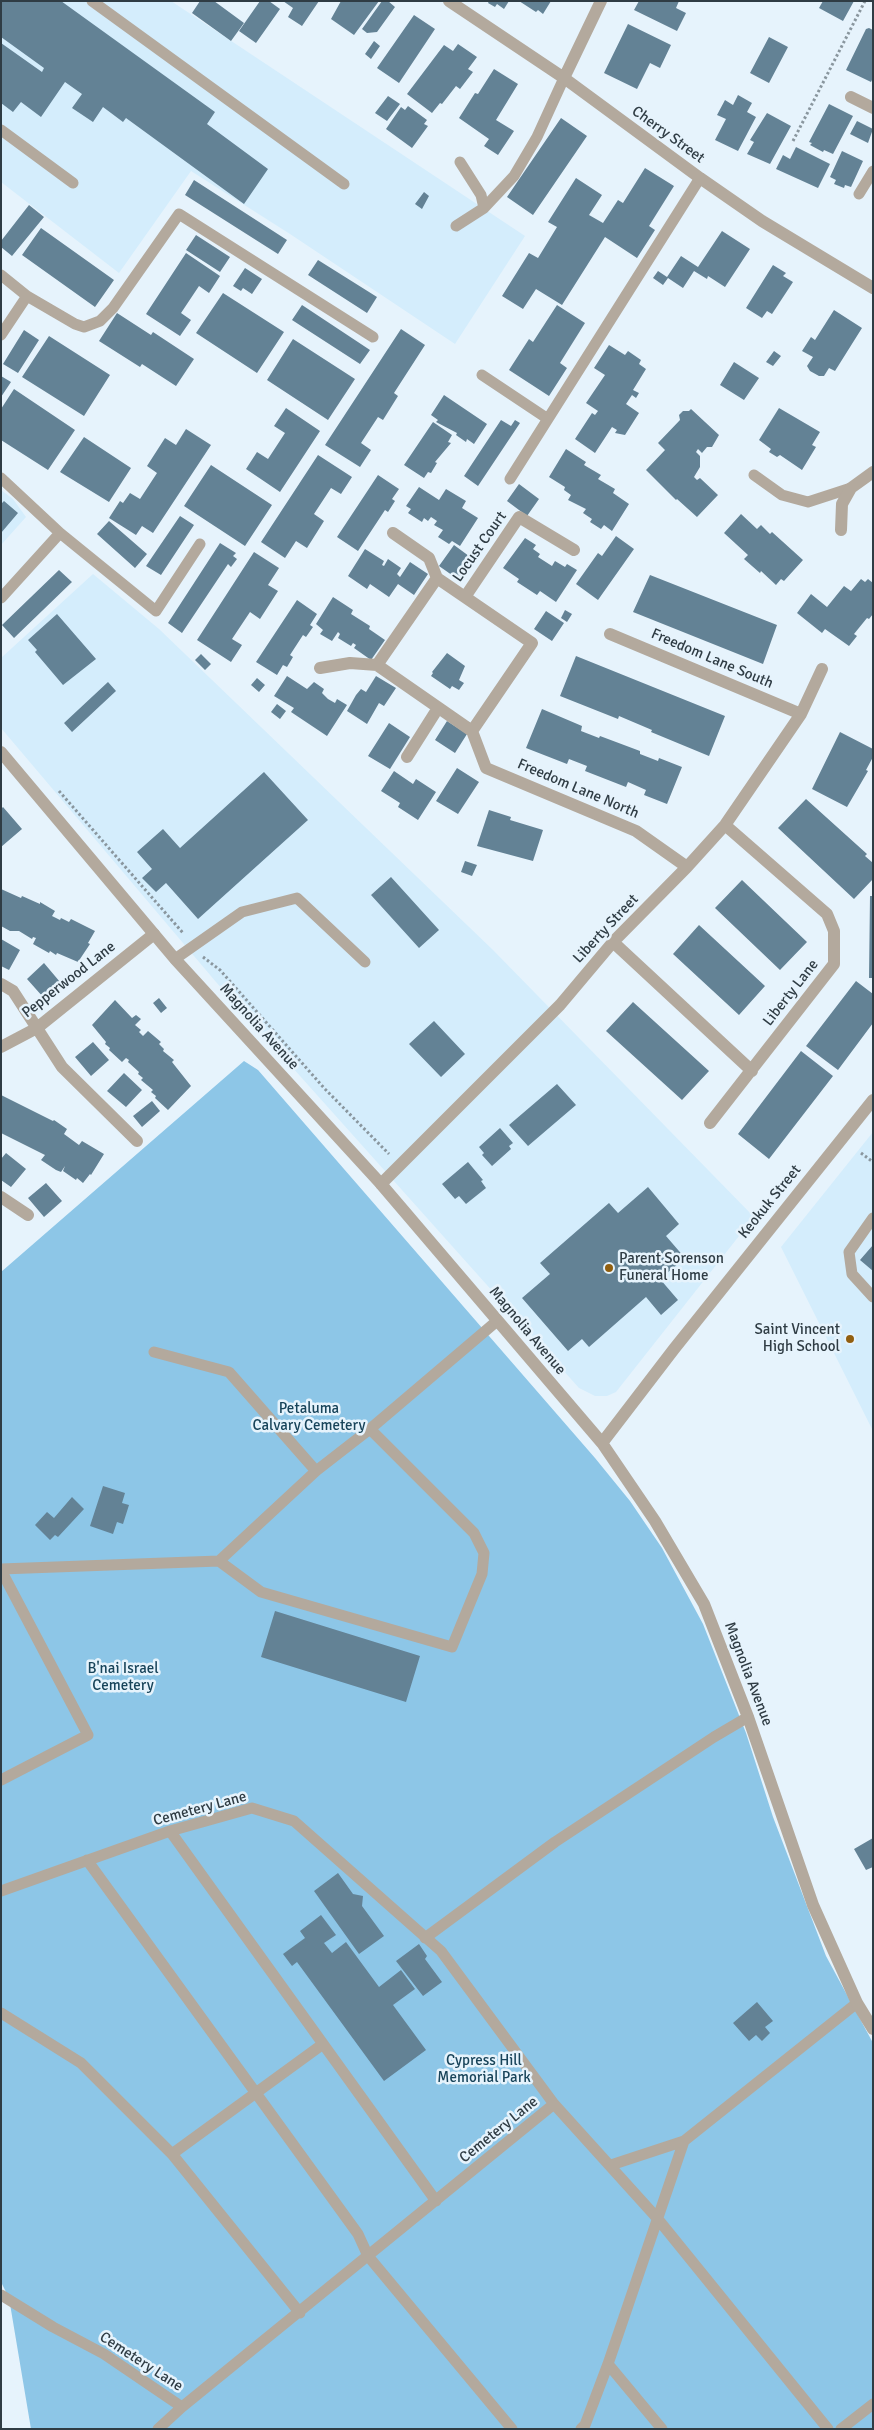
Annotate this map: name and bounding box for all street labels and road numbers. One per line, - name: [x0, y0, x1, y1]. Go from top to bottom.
- street label: Cherry Street: [628, 103, 708, 167]
- street label: Locust Court: [449, 508, 511, 586]
- street label: Freedom Lane South: [648, 625, 776, 693]
- street label: Freedom Lane North: [515, 755, 641, 823]
- street label: Liberty Street: [570, 891, 642, 967]
- street label: Pepperwood Lane: [19, 938, 119, 1022]
- street label: Liberty Lane: [759, 956, 823, 1030]
- street label: Magnolia Avenue: [216, 980, 302, 1074]
- street label: Keokuk Street: [735, 1162, 805, 1242]
- street label: Magnolia Avenue: [485, 1283, 569, 1379]
- street label: Magnolia Avenue: [720, 1620, 776, 1728]
- street label: Cemetery Lane: [151, 1788, 249, 1830]
- street label: Cemetery Lane: [456, 2093, 542, 2167]
- street label: Cemetery Lane: [96, 2328, 186, 2396]

